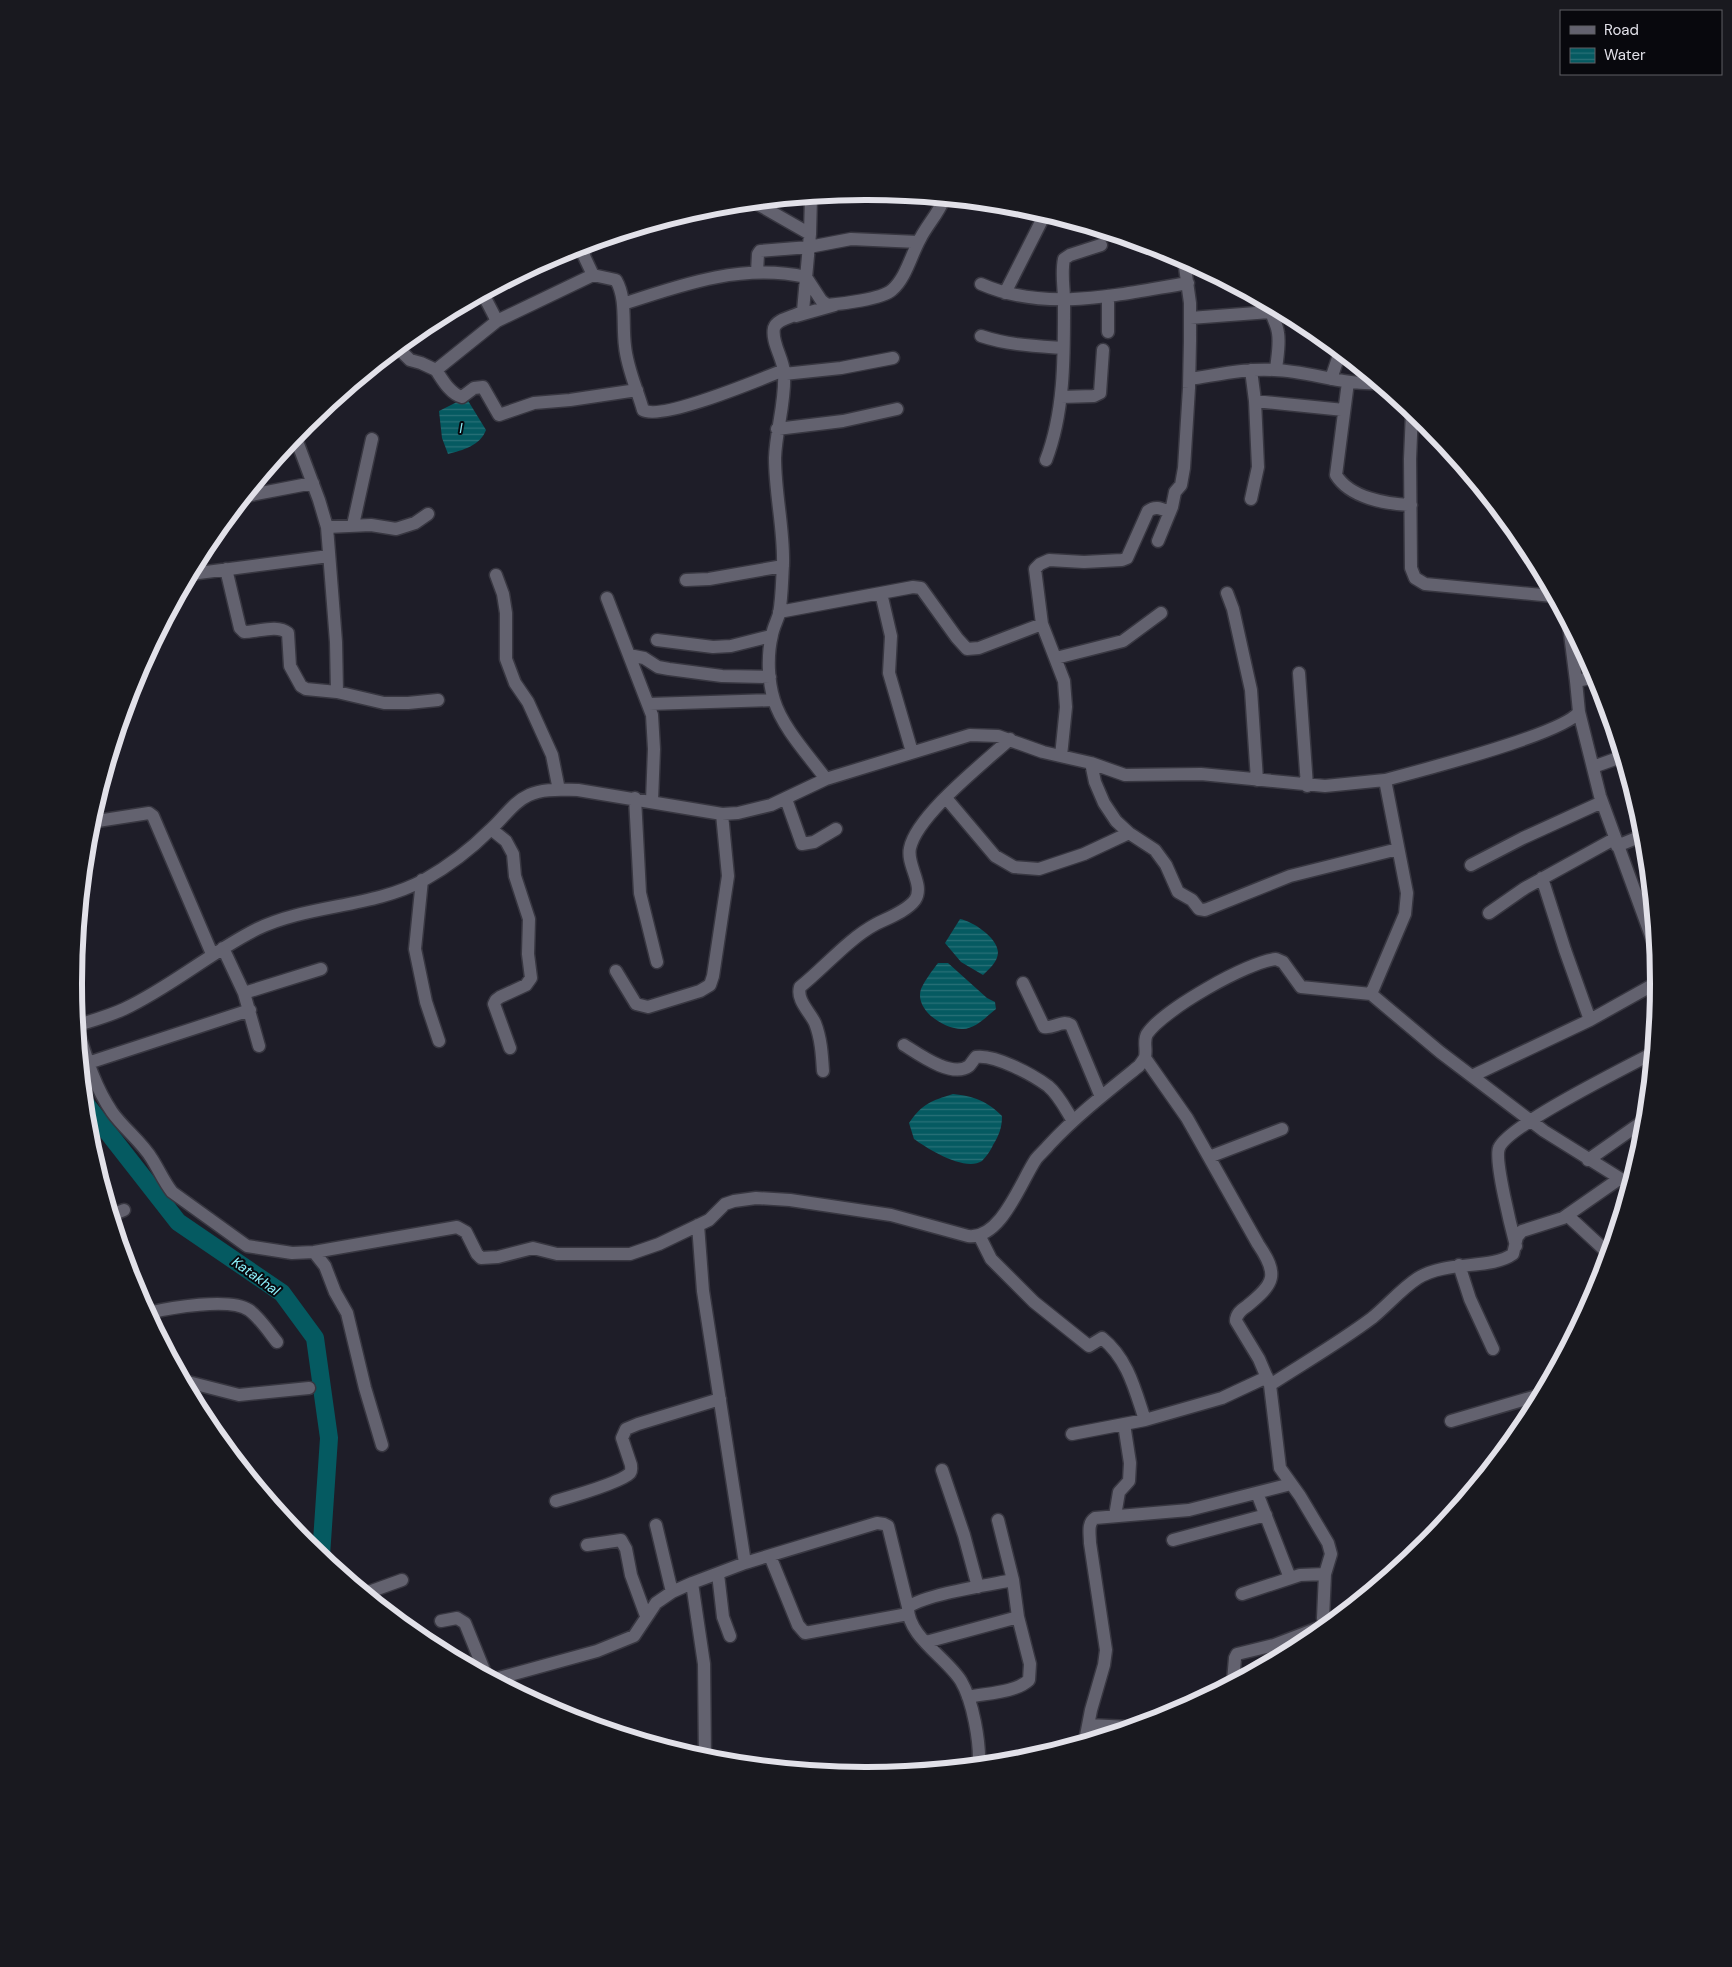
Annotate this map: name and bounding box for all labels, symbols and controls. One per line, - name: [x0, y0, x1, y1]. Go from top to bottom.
- legend: [1560, 10, 1722, 75]
- text: Road: [1604, 20, 1639, 40]
- text: Water: [1604, 45, 1646, 65]
- water label: I: [459, 419, 463, 437]
- water label: Katakhal: [228, 1253, 284, 1300]

